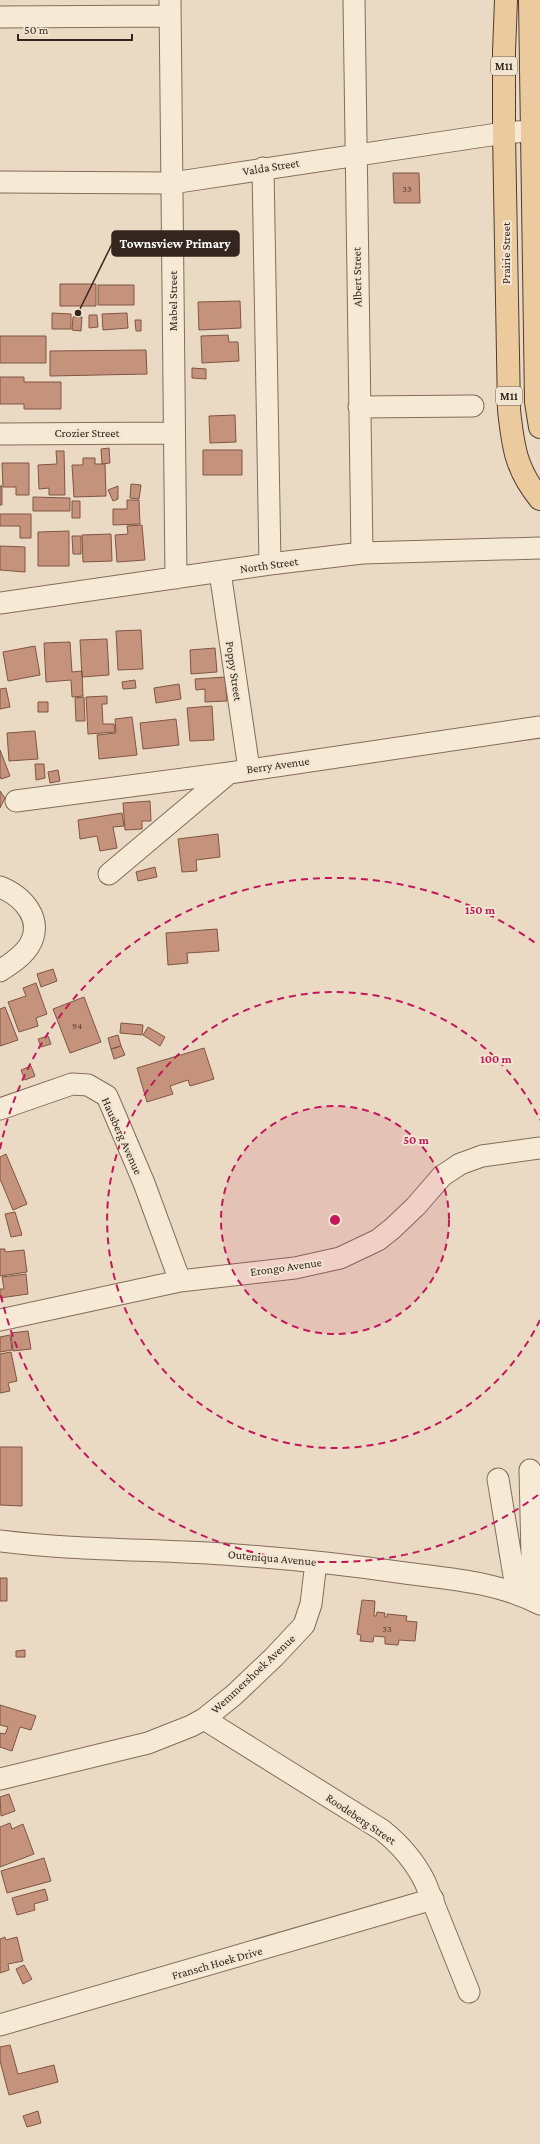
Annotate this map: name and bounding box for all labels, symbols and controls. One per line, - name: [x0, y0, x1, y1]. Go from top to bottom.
- scale bar: [18, 16, 132, 42]
- text: 50 m: [24, 23, 49, 37]
- road number: M11: [491, 57, 517, 75]
- street label: Valda Street: [242, 155, 301, 178]
- house number: 33: [402, 183, 412, 194]
- street label: Prairie Street: [499, 221, 513, 284]
- callout: Townsview Primary: [112, 231, 239, 256]
- text: Townsview Primary: [119, 236, 231, 251]
- street label: Albert Street: [349, 246, 365, 307]
- street label: Mabel Street: [166, 270, 180, 331]
- road number: M11: [496, 387, 522, 405]
- street label: Crozier Street: [54, 426, 121, 440]
- street label: North Street: [239, 554, 300, 576]
- street label: Poppy Street: [223, 640, 245, 703]
- street label: Berry Avenue: [246, 754, 310, 776]
- text: 150 m: [465, 903, 496, 917]
- house number: 94: [72, 1020, 82, 1031]
- text: 100 m: [480, 1052, 513, 1066]
- street label: Hausberg Avenue: [99, 1095, 145, 1177]
- text: 50 m: [403, 1133, 430, 1147]
- centre of rings: [328, 1213, 342, 1227]
- street label: Erongo Avenue: [249, 1255, 323, 1279]
- street label: Outeniqua Avenue: [227, 1547, 317, 1569]
- house number: 33: [382, 1623, 392, 1634]
- street label: Wemmershoek Avenue: [208, 1631, 298, 1717]
- street label: Roodeberg Street: [323, 1790, 400, 1848]
- street label: Fransch Hoek Drive: [170, 1943, 264, 1983]

